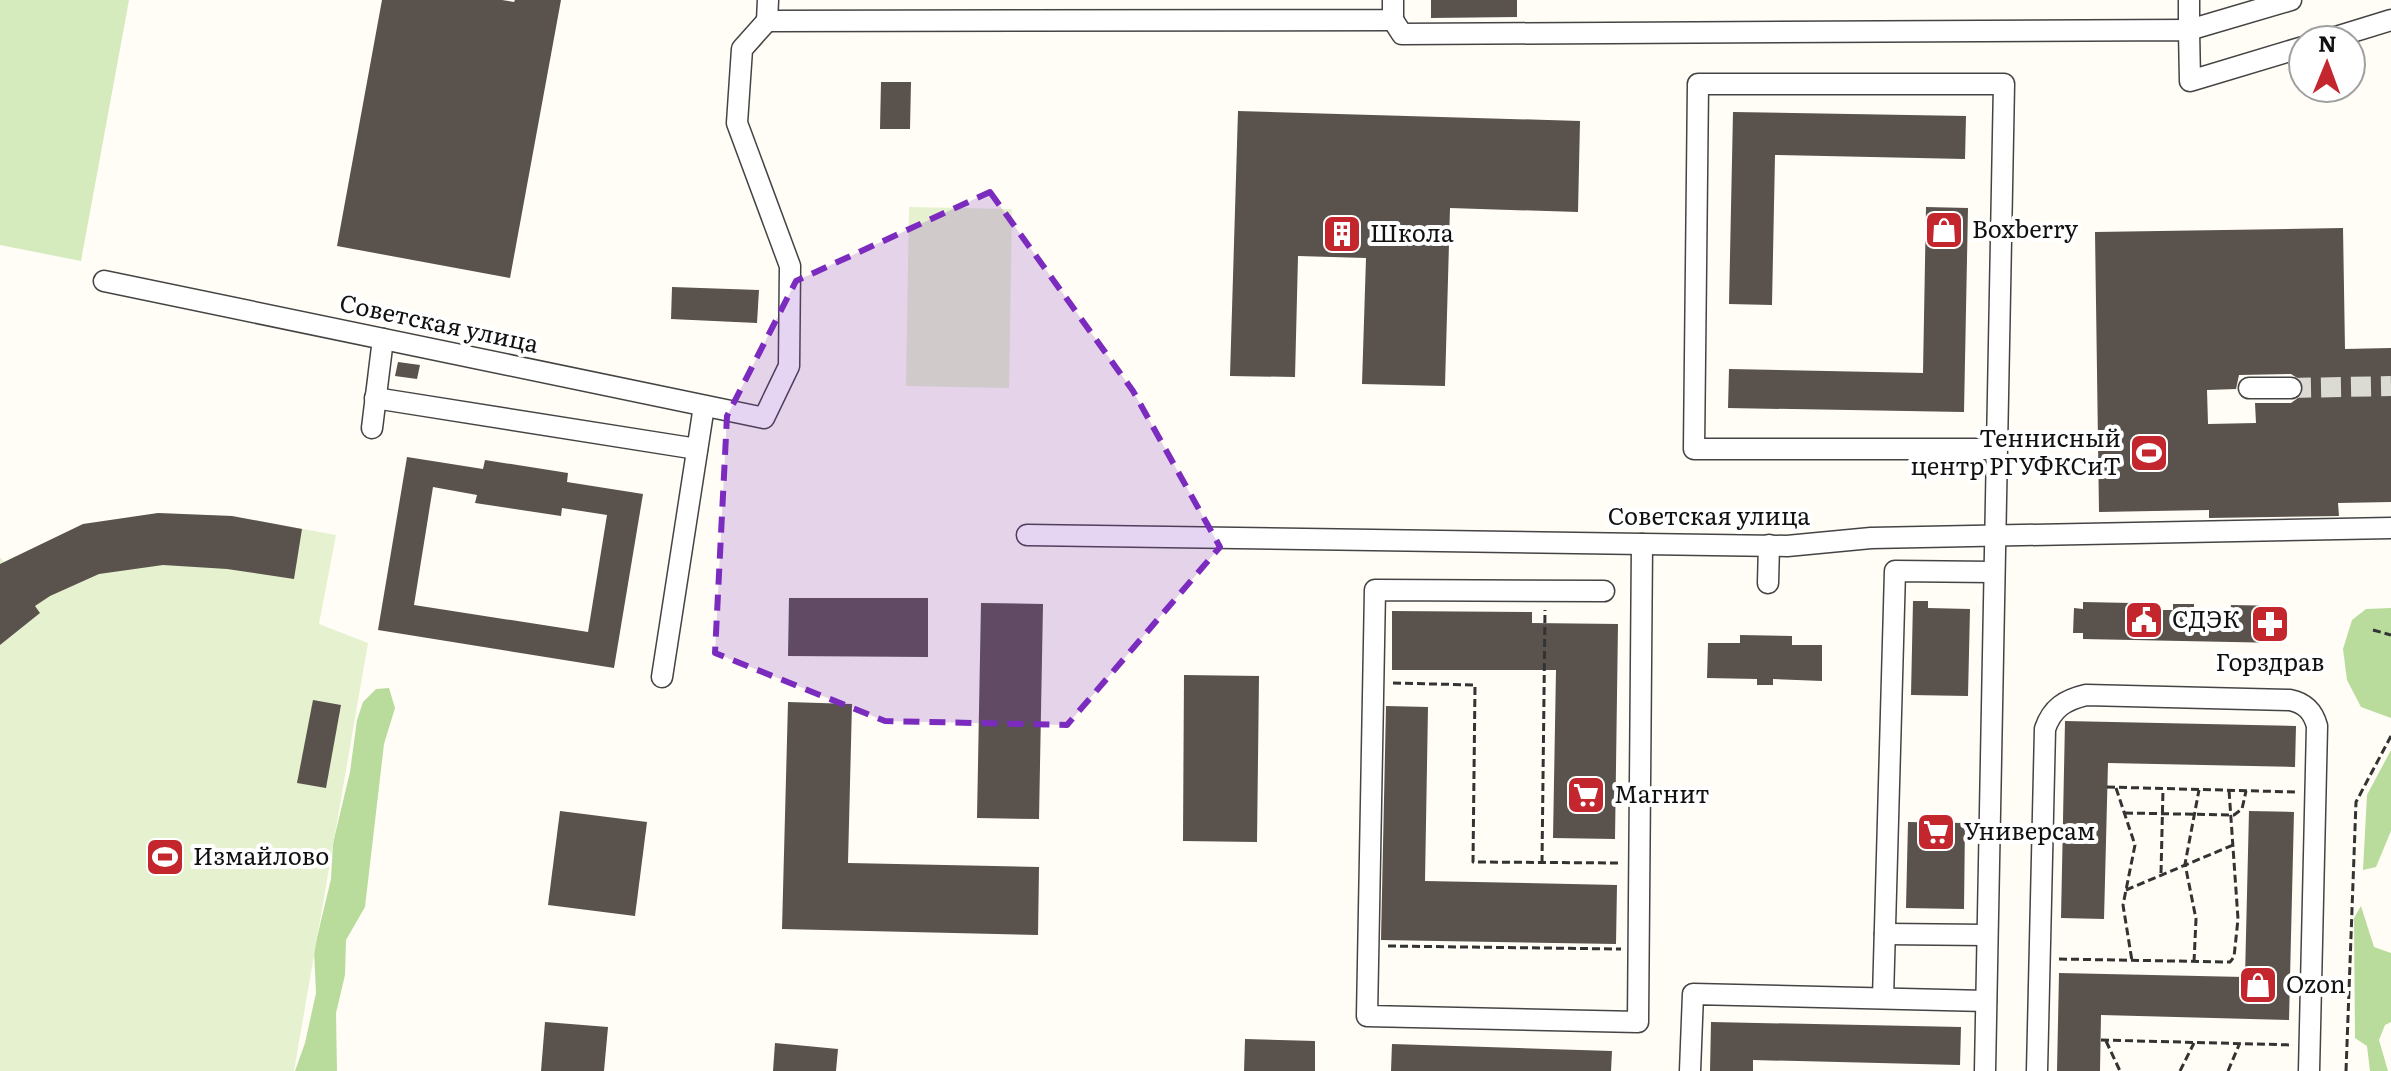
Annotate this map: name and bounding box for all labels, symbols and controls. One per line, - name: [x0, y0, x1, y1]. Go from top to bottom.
- north arrow: [2287, 24, 2367, 104]
- text: N: [2318, 26, 2337, 59]
- shop icon: Boxberry: [1923, 209, 1965, 251]
- place label: Boxberry: [1972, 210, 2078, 245]
- building icon: Школа: [1321, 213, 1363, 255]
- place label: Школа: [1370, 214, 1454, 249]
- street label: Советская улица: [337, 283, 542, 360]
- place label: Теннисный центр РГУФКСиТ: [1911, 419, 2121, 482]
- sports icon: Теннисный центр РГУФКСиТ: [2128, 432, 2170, 474]
- street label: Советская улица: [1608, 497, 1810, 532]
- public building icon: СДЭК: [2123, 599, 2165, 641]
- place label: СДЭК: [2172, 600, 2240, 635]
- pharmacy icon: Горздрав: [2249, 603, 2291, 645]
- place label: Горздрав: [2216, 643, 2324, 678]
- supermarket icon: Магнит: [1565, 774, 1607, 816]
- place label: Магнит: [1614, 775, 1710, 810]
- supermarket icon: Универсам: [1915, 811, 1957, 853]
- place label: Универсам: [1964, 812, 2095, 847]
- sports icon: Измайлово: [144, 836, 186, 878]
- place label: Измайлово: [193, 837, 329, 872]
- shop icon: Ozon: [2237, 964, 2279, 1006]
- place label: Ozon: [2286, 965, 2346, 1000]

